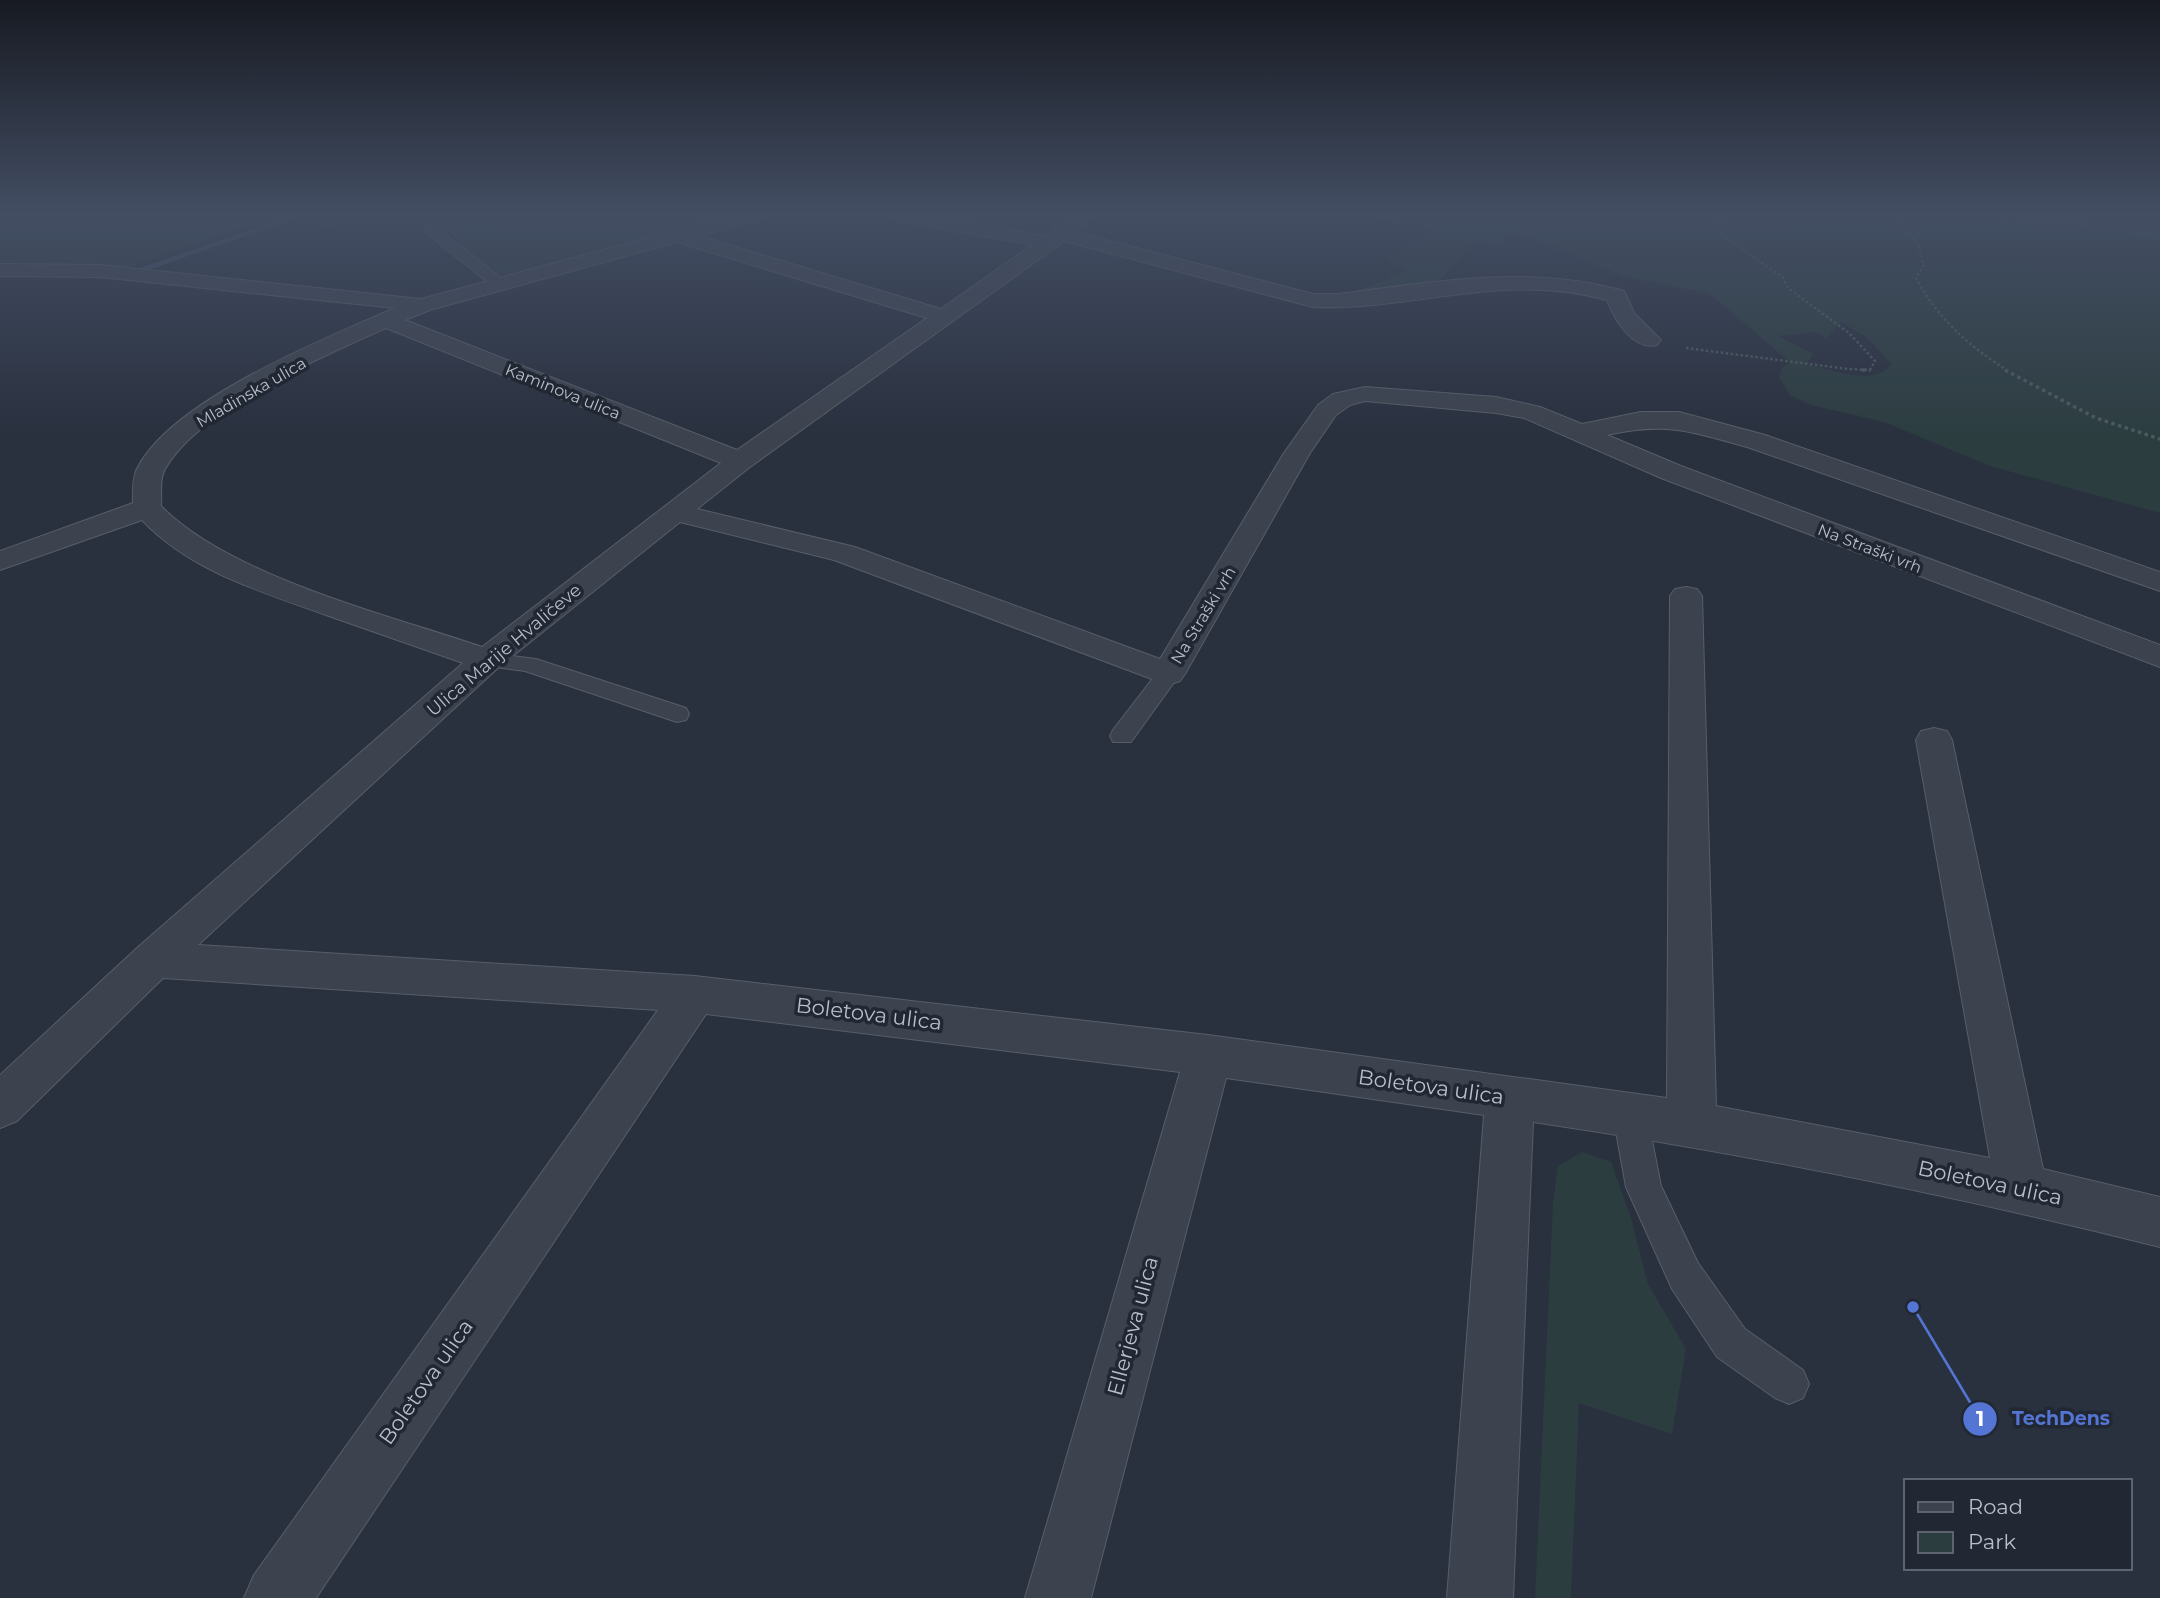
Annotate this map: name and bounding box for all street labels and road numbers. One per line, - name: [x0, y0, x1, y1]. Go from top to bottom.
- street label: Mladinska ulica: [193, 353, 310, 432]
- street label: Kaminova ulica: [503, 360, 623, 423]
- street label: Na Straški vrh: [1815, 520, 1924, 577]
- street label: Na Straški vrh: [1167, 563, 1240, 667]
- street label: Ulica Marije Hvaličeve: [422, 579, 586, 721]
- street label: Boletova ulica: [795, 992, 943, 1035]
- street label: Boletova ulica: [1357, 1064, 1506, 1109]
- street label: Boletova ulica: [1916, 1155, 2065, 1210]
- street label: Ellerjeva ulica: [1102, 1253, 1163, 1398]
- street label: Boletova ulica: [373, 1314, 478, 1449]

